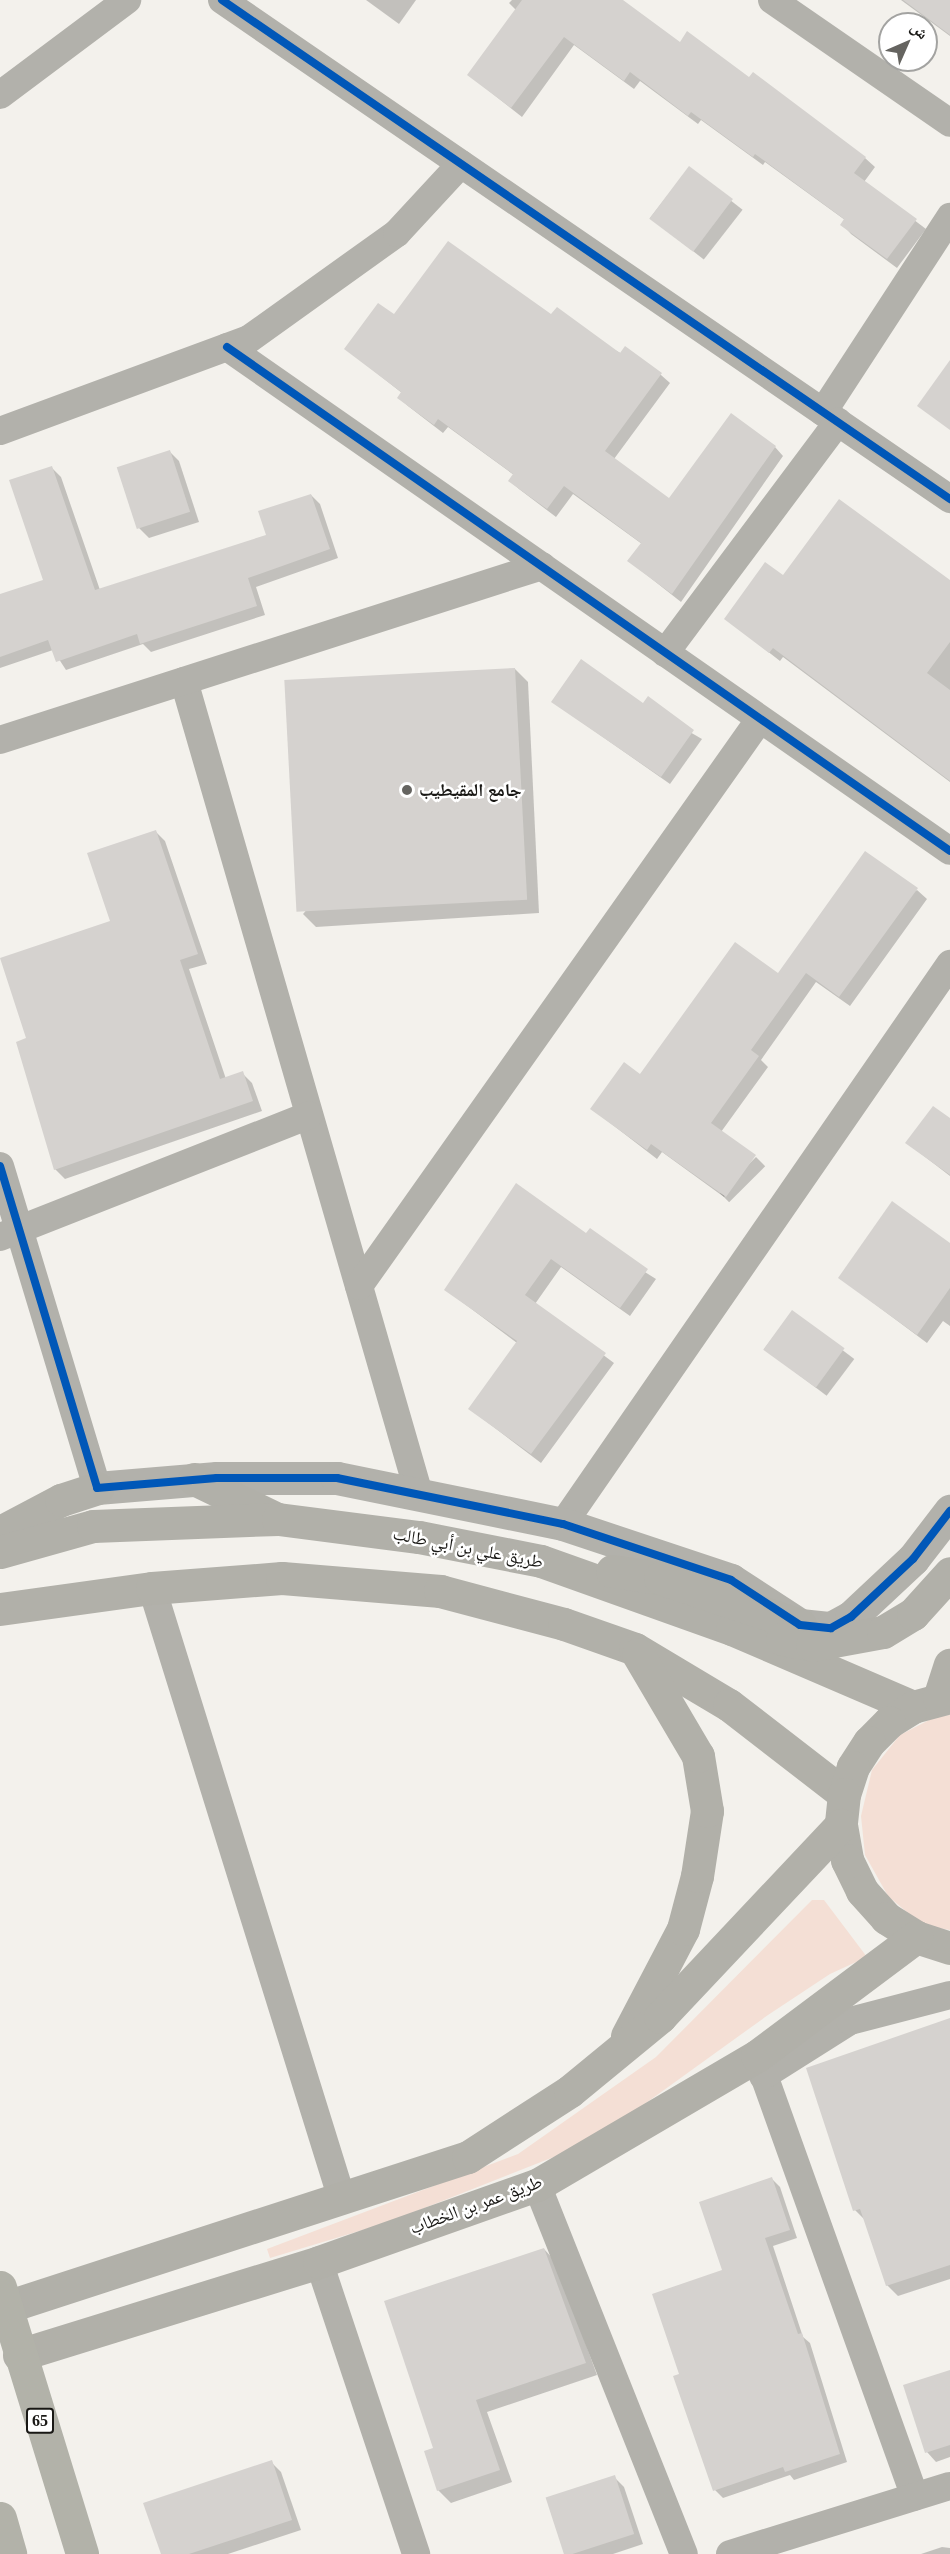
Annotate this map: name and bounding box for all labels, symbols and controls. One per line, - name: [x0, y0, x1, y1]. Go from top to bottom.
- north arrow: [878, 12, 938, 72]
- text: ش: [908, 18, 932, 42]
- place label: جامع المقيطيب: [419, 779, 522, 801]
- marker: جامع المقيطيب: [400, 783, 414, 797]
- street label: طريق علي بن أبي طالب: [391, 1523, 545, 1573]
- street label: طريق عمر بن الخطاب: [407, 2171, 545, 2239]
- road number: 65: [25, 2408, 55, 2434]

